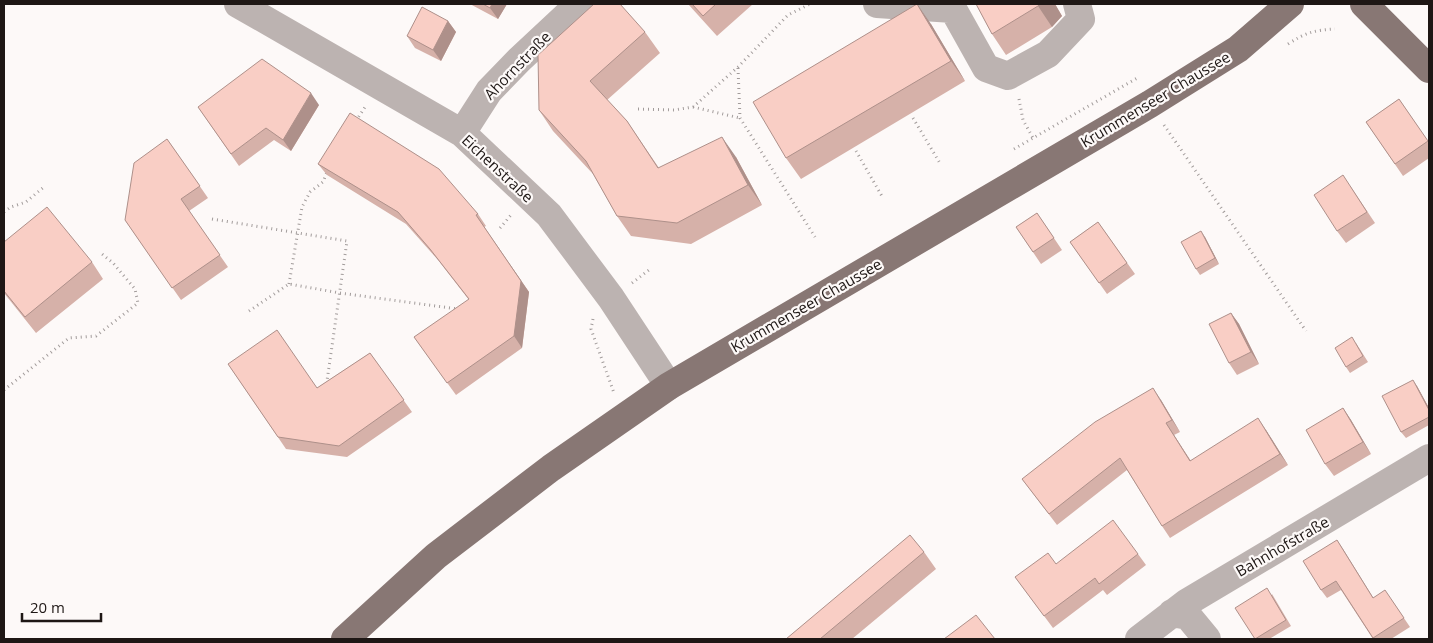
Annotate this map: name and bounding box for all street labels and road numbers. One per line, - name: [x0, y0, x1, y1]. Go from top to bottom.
- street label: Ahornstraße: [479, 26, 555, 104]
- street label: Krummenseer Chaussee: [1076, 46, 1234, 152]
- street label: Eichenstraße: [458, 130, 538, 206]
- street label: Krummenseer Chaussee: [727, 254, 885, 356]
- street label: Bahnhofstraße: [1232, 511, 1332, 581]

